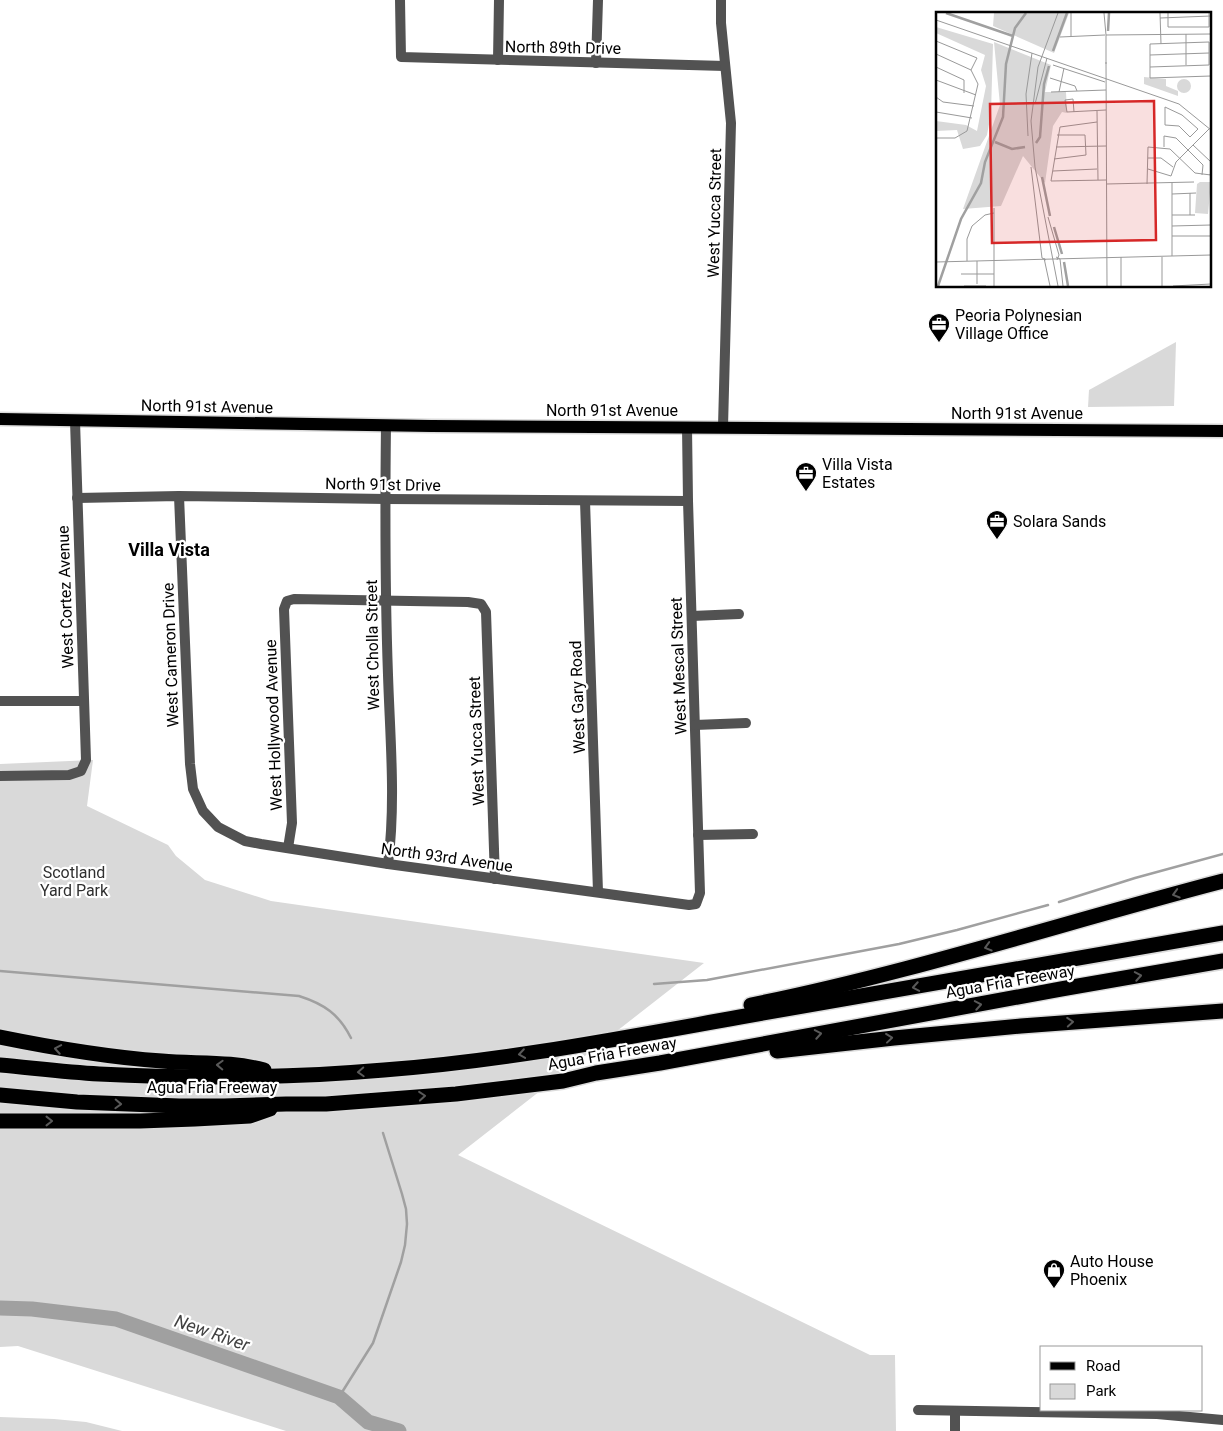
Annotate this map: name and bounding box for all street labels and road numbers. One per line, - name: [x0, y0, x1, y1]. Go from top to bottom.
- street label: North 89th Drive: [505, 37, 621, 58]
- street label: West Yucca Street: [704, 148, 725, 278]
- street label: North 91st Avenue: [141, 396, 273, 417]
- street label: North 91st Avenue: [546, 401, 678, 420]
- street label: North 91st Avenue: [951, 404, 1083, 423]
- street label: North 91st Drive: [325, 474, 441, 495]
- street label: West Cortez Avenue: [54, 525, 77, 669]
- street label: West Cholla Street: [362, 579, 383, 711]
- street label: West Cameron Drive: [158, 582, 183, 728]
- street label: West Mescal Street: [667, 597, 690, 735]
- street label: West Hollywood Avenue: [261, 639, 286, 811]
- street label: West Gary Road: [566, 640, 589, 754]
- street label: West Yucca Street: [465, 676, 488, 806]
- street label: North 93rd Avenue: [380, 839, 514, 876]
- street label: Agua Fria Freeway: [944, 961, 1076, 1002]
- street label: Agua Fria Freeway: [546, 1033, 678, 1074]
- street label: Agua Fria Freeway: [147, 1078, 278, 1097]

